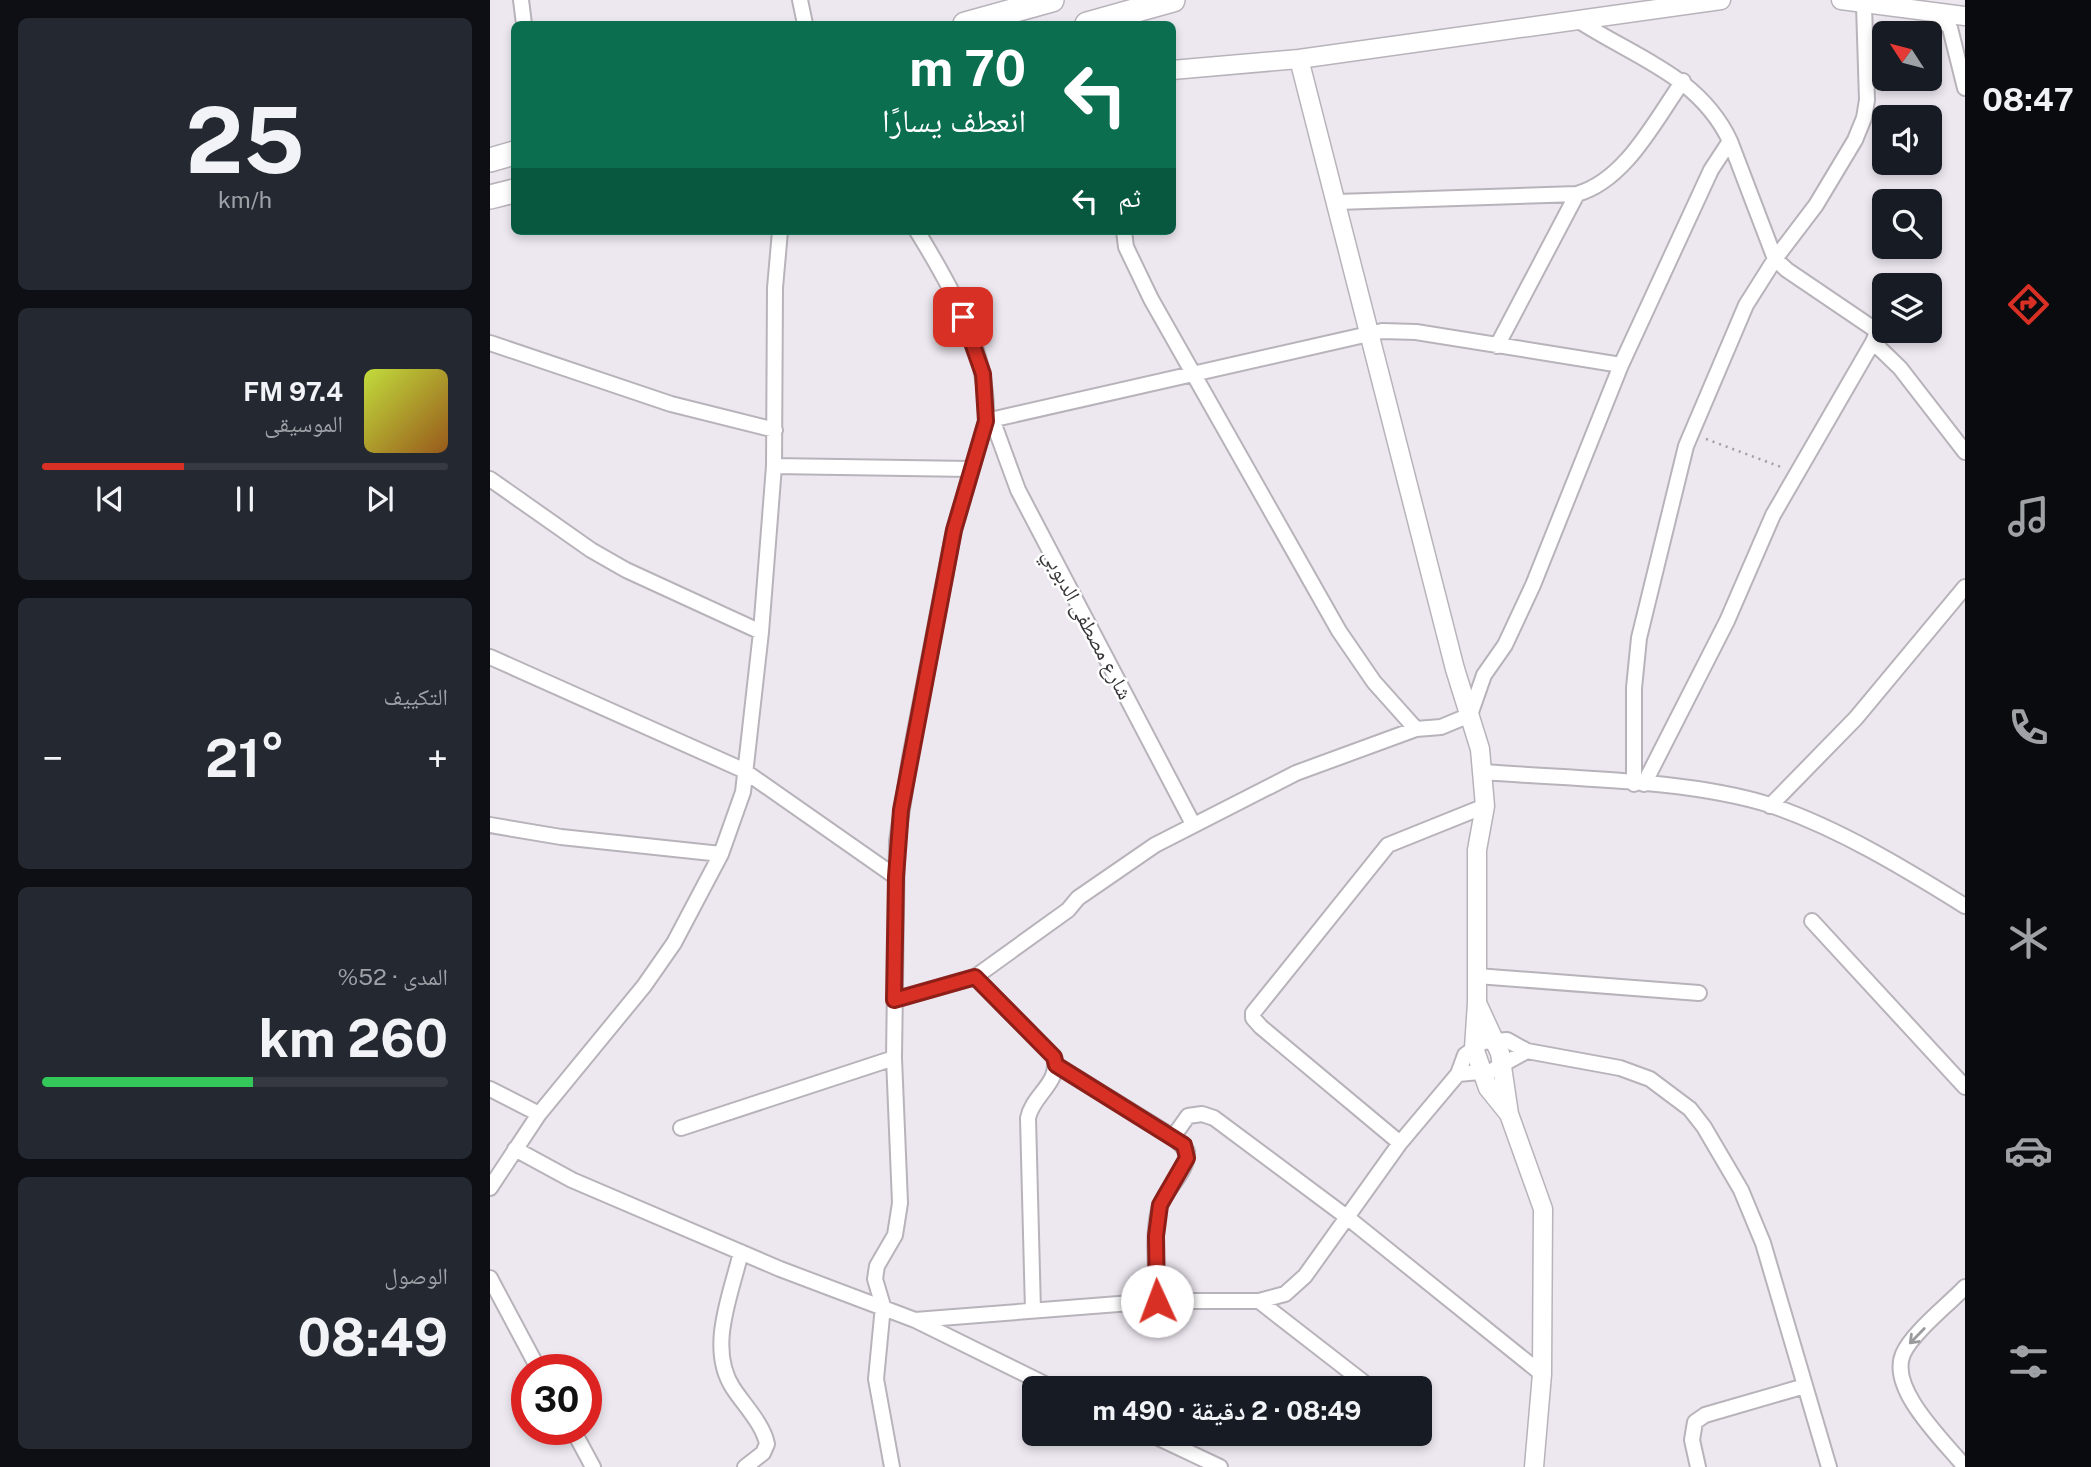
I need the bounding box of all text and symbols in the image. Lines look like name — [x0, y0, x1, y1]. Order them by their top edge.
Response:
north arrow — [1872, 21, 1942, 91]
map controls — [1872, 21, 1942, 343]
text: 70 m — [909, 39, 1026, 97]
icon: left — [1050, 49, 1141, 140]
text: 08:47 — [1982, 81, 2074, 118]
text: 25 — [185, 87, 305, 193]
text: انعطف يسارًا — [882, 102, 1026, 139]
button: sound — [1872, 105, 1942, 175]
icon: left — [1066, 182, 1104, 220]
text: ثم — [1118, 182, 1141, 213]
text: km/h — [218, 186, 272, 213]
button: search — [1872, 189, 1942, 259]
button: layers — [1872, 273, 1942, 343]
icon: directions — [2004, 280, 2053, 329]
pin — [933, 287, 993, 347]
icon: arrive — [944, 298, 982, 336]
text: 97.4 FM — [243, 376, 343, 407]
text: الموسيقى — [264, 410, 343, 437]
icon: previous — [91, 480, 129, 518]
icon: pause — [226, 480, 264, 518]
icon: next — [361, 480, 399, 518]
icon: music — [2004, 492, 2053, 541]
street label: شارع مصطفى الدبوبي — [1034, 544, 1138, 706]
text: التكييف — [383, 683, 448, 710]
icon: phone — [2004, 703, 2053, 752]
text: 21° — [205, 728, 285, 789]
text: − — [42, 736, 63, 781]
text: + — [427, 736, 448, 781]
icon: climate — [2004, 914, 2053, 963]
text: المدى · 52% — [337, 963, 448, 990]
text: 260 km — [259, 1008, 448, 1069]
icon: car — [2004, 1126, 2053, 1175]
text: الوصول — [384, 1262, 448, 1289]
position arrow — [1120, 1264, 1194, 1338]
text: 08:49 — [298, 1307, 448, 1368]
one-way arrow — [1909, 1327, 1926, 1344]
icon: filters — [2004, 1337, 2053, 1386]
speed limit sign: 30 — [511, 1354, 602, 1445]
text: 08:49 · 2 دقيقة · 490 m — [1092, 1395, 1362, 1426]

